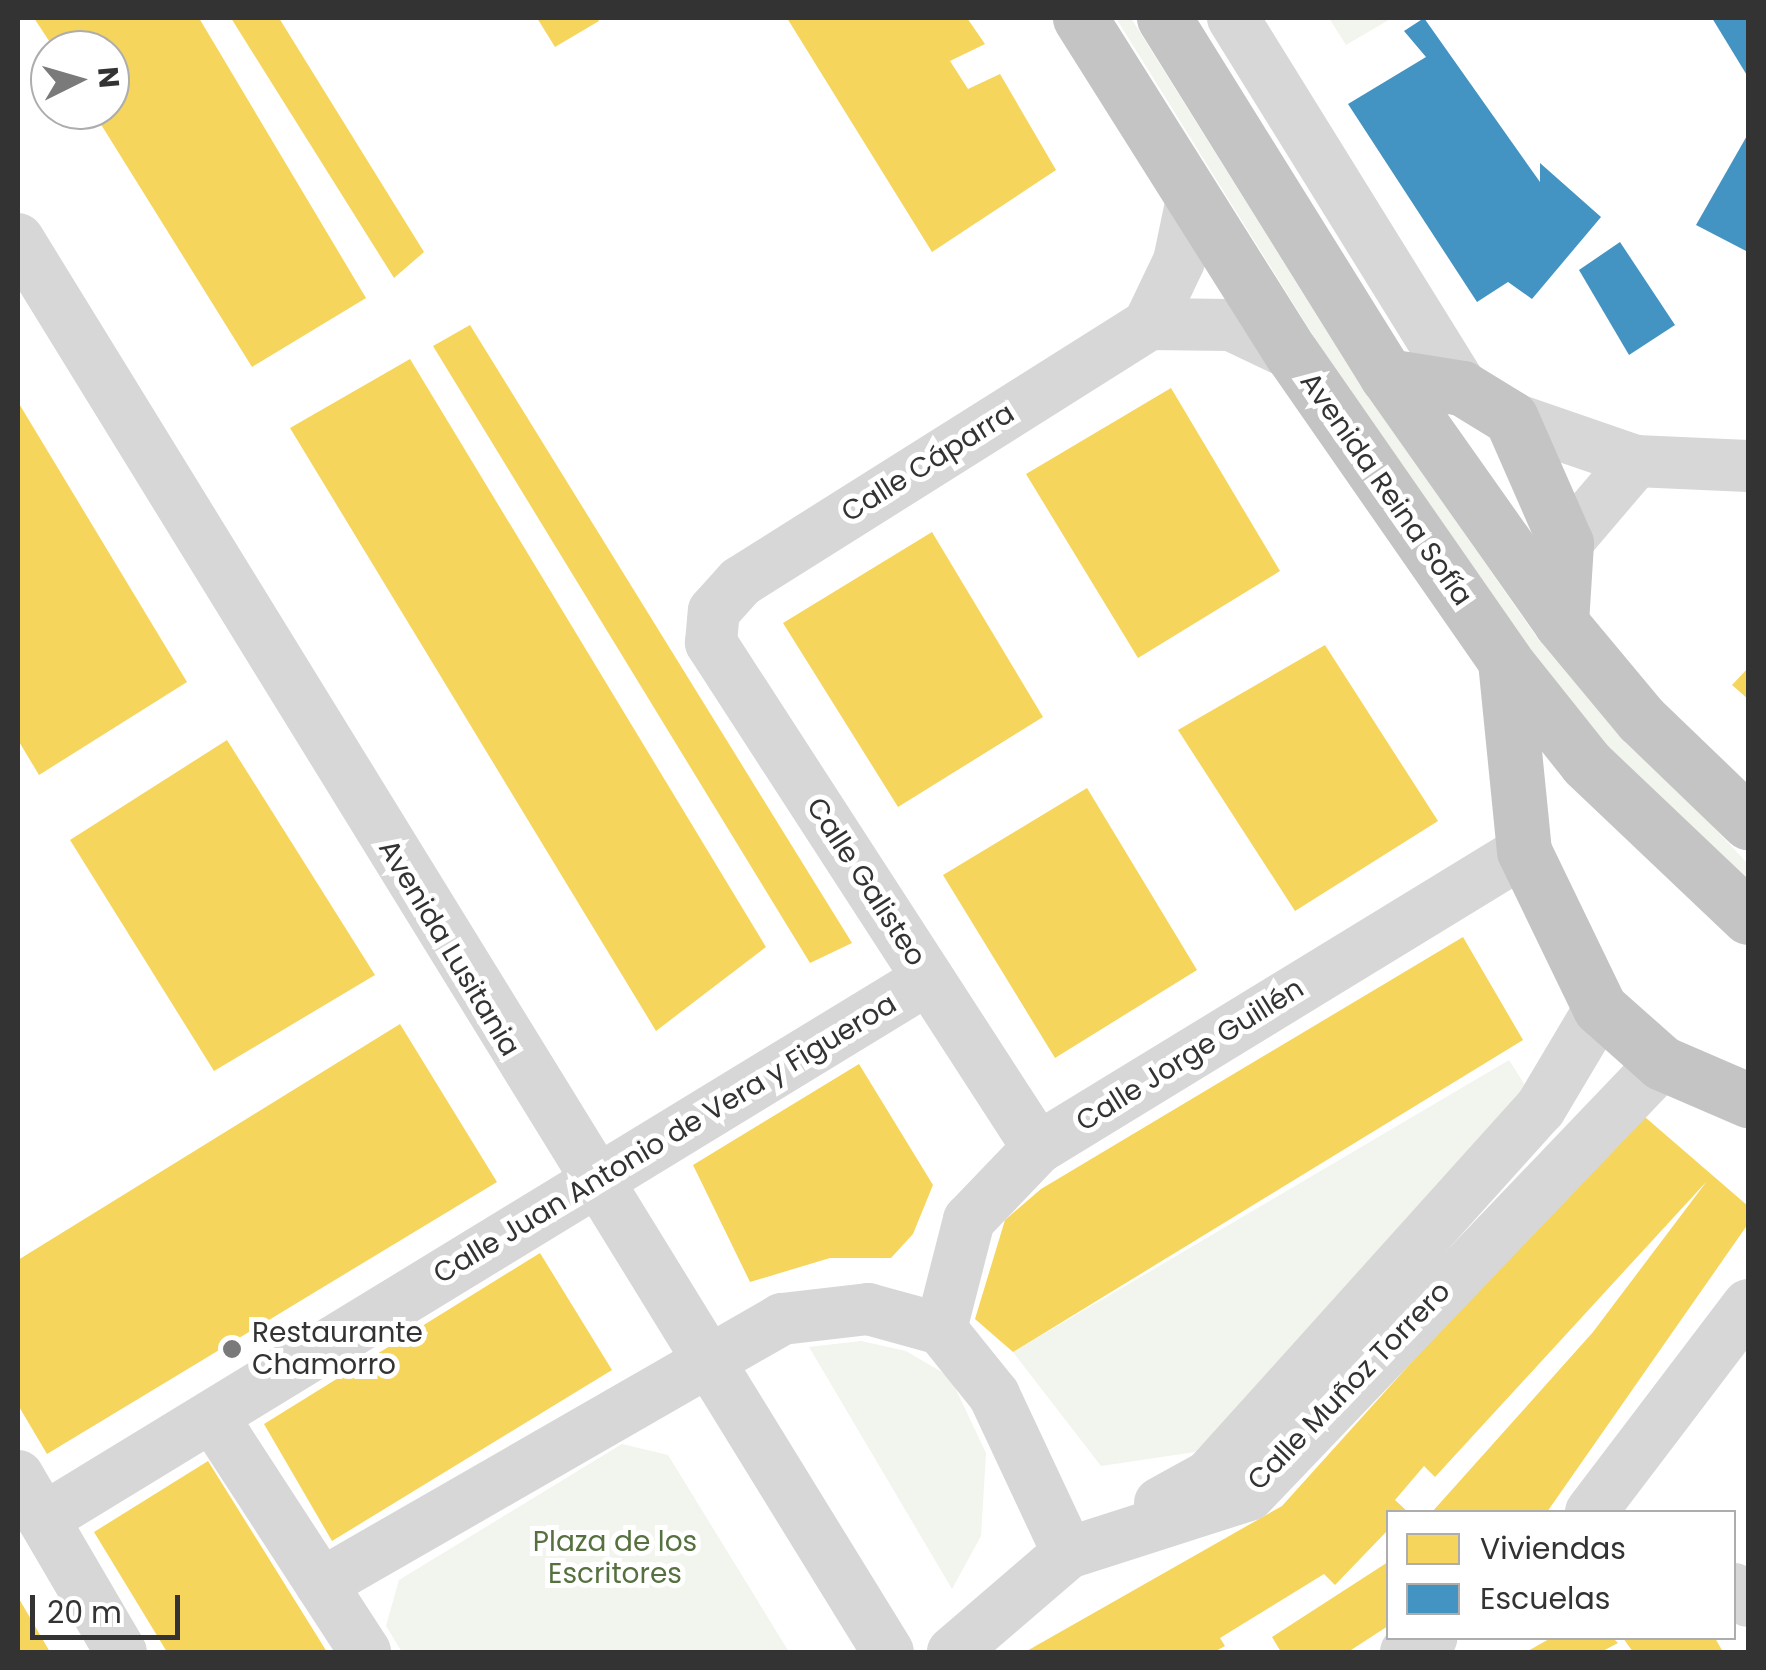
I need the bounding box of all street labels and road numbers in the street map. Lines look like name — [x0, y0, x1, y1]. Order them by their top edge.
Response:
street label: Avenida Reina Sofía — [1293, 366, 1479, 612]
street label: Calle Cáparra — [835, 396, 1021, 530]
street label: Calle Galisteo — [799, 792, 933, 972]
street label: Avenida Lusitania — [371, 834, 527, 1062]
street label: Calle Jorge Guillén — [1070, 971, 1310, 1139]
street label: Calle Juan Antonio de Vera y Figueroa — [427, 987, 903, 1291]
street label: Calle Muñoz Torrero — [1241, 1275, 1457, 1497]

